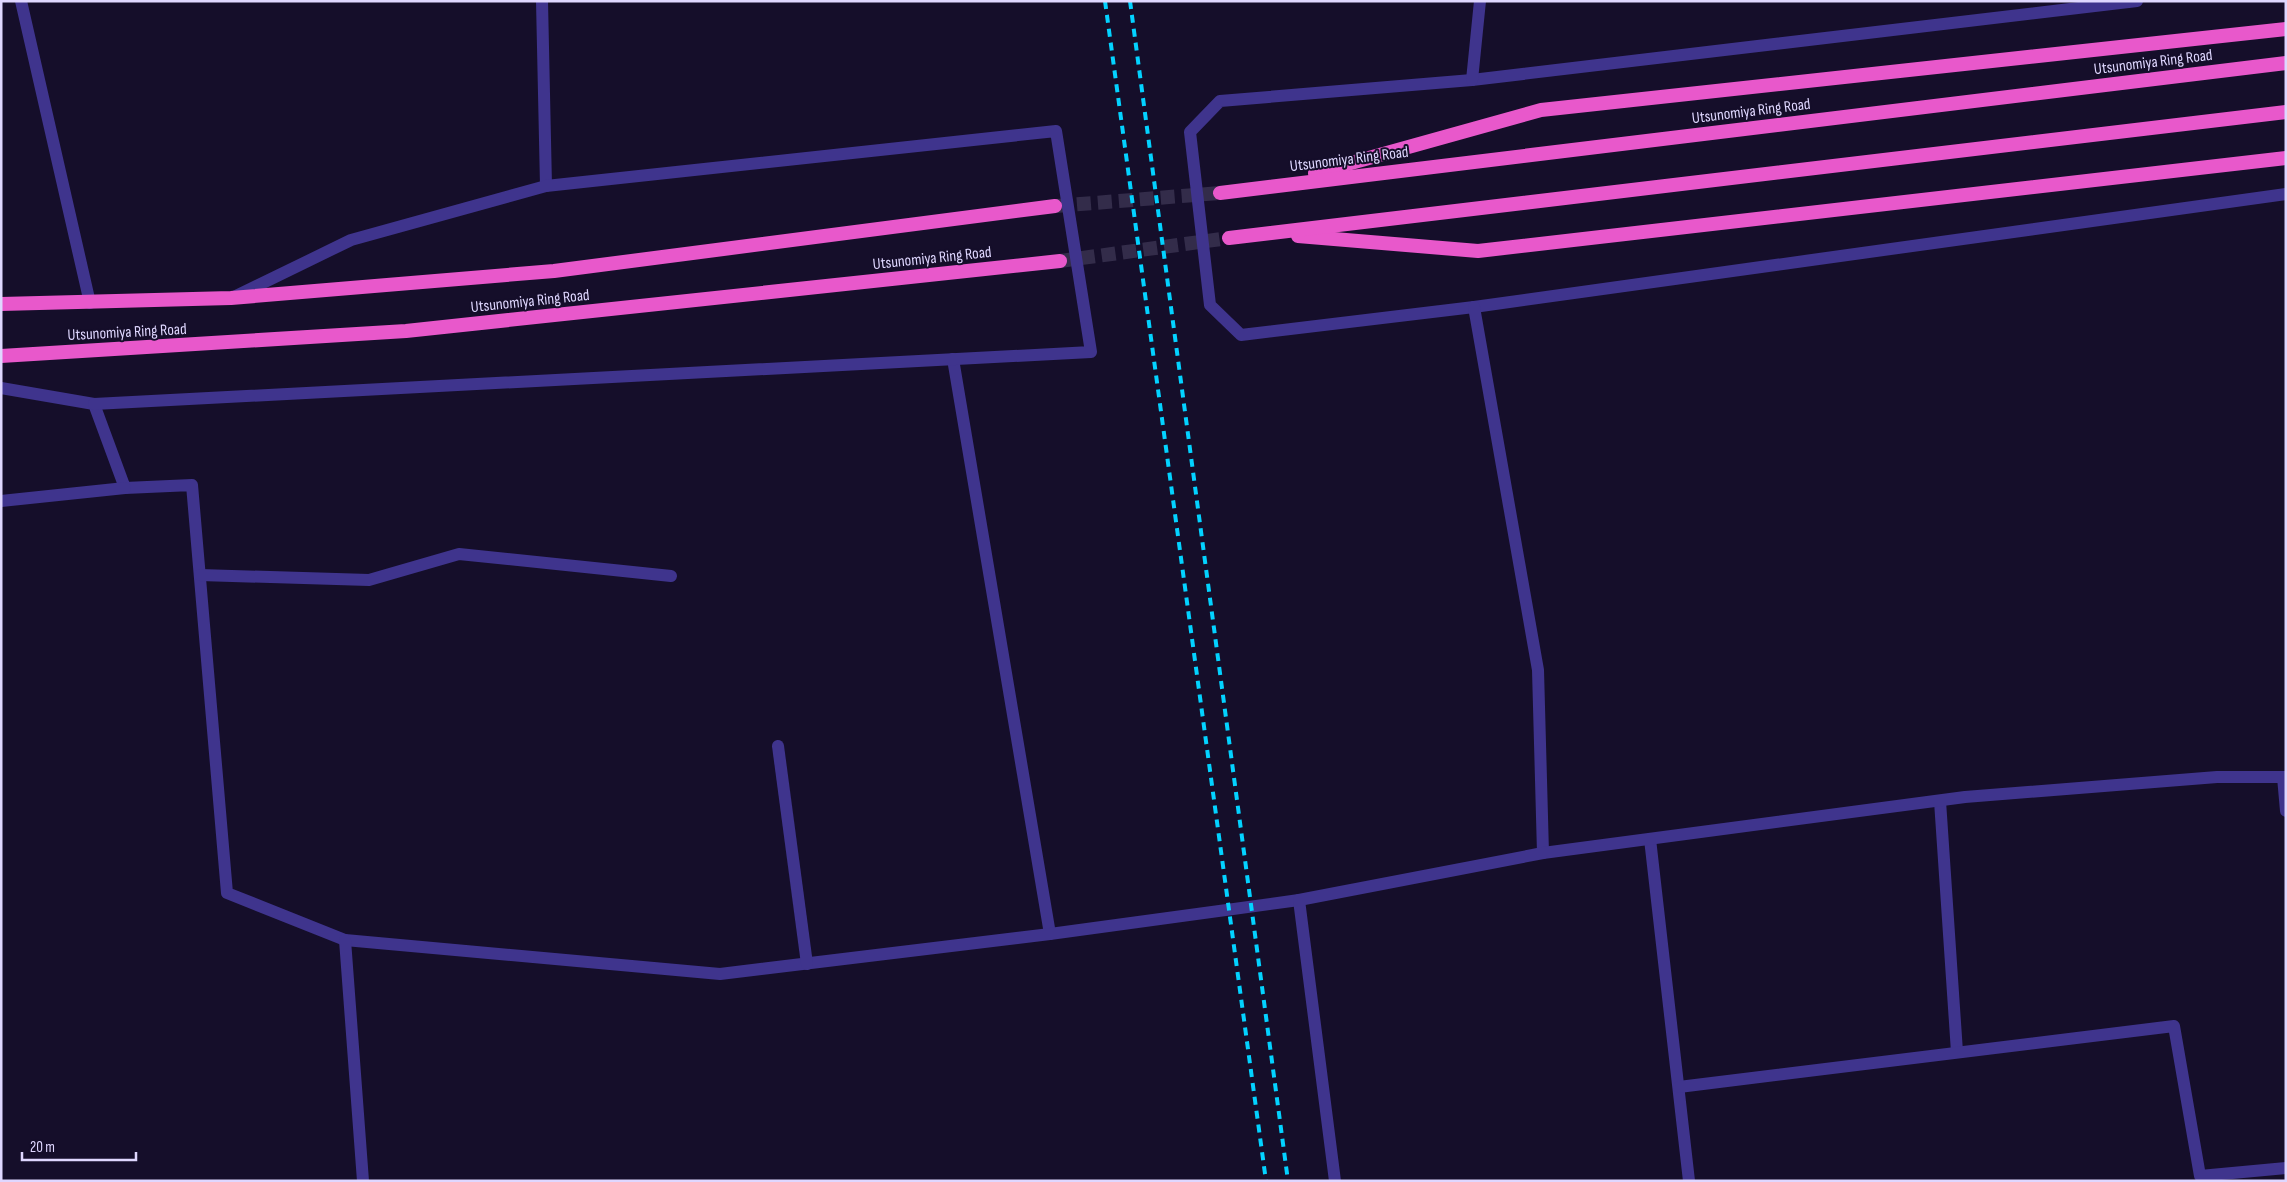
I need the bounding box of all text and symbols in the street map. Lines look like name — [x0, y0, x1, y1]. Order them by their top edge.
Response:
street label: Utsunomiya Ring Road — [2093, 46, 2214, 79]
street label: Utsunomiya Ring Road — [1691, 95, 1812, 128]
street label: Utsunomiya Ring Road — [1289, 143, 1410, 176]
street label: Utsunomiya Ring Road — [872, 243, 992, 274]
street label: Utsunomiya Ring Road — [470, 286, 590, 317]
street label: Utsunomiya Ring Road — [67, 320, 187, 345]
scale bar — [22, 1130, 136, 1162]
text: 20 m — [30, 1138, 55, 1157]

